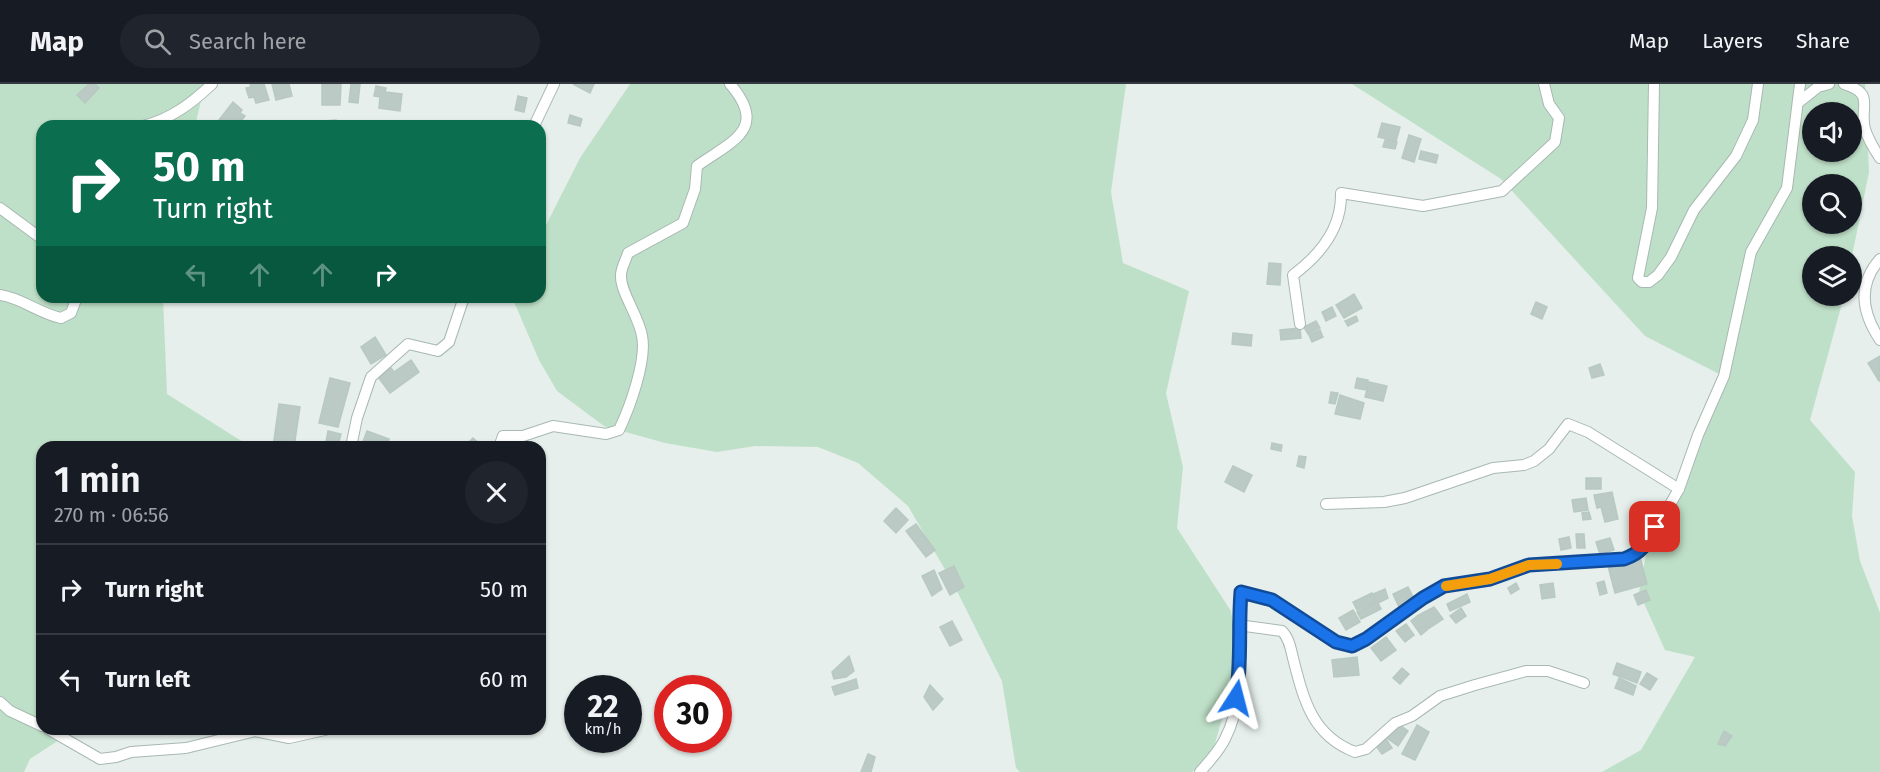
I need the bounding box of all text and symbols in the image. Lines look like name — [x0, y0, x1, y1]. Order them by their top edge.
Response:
search box — [120, 14, 540, 68]
text: Map — [30, 25, 84, 58]
icon: search — [141, 25, 174, 58]
text: Search here — [189, 28, 307, 55]
text: Map — [1629, 28, 1669, 54]
text: Layers — [1702, 28, 1763, 54]
text: Share — [1796, 28, 1850, 54]
map controls — [1802, 102, 1862, 306]
button: sound — [1802, 102, 1862, 162]
text: 50 m — [153, 142, 246, 192]
icon: right — [54, 144, 132, 222]
button: search — [1802, 174, 1862, 234]
text: Turn right — [153, 193, 273, 225]
button: layers — [1802, 246, 1862, 306]
icon: left — [180, 258, 213, 291]
icon: ahead — [243, 258, 276, 291]
icon: ahead — [306, 258, 339, 291]
icon: right — [369, 258, 402, 291]
text: 1 min — [54, 458, 141, 502]
button: close — [465, 461, 528, 524]
pin — [1629, 501, 1680, 552]
text: 270 m · 06:56 — [54, 503, 169, 527]
icon: arrive — [1638, 510, 1671, 543]
icon: right — [54, 573, 87, 606]
text: Turn right — [105, 576, 204, 603]
text: 50 m — [480, 576, 528, 603]
icon: left — [54, 663, 87, 696]
text: Turn left — [105, 666, 190, 693]
text: 60 m — [479, 666, 528, 693]
position arrow — [1204, 666, 1268, 730]
speed limit sign: 30 — [654, 675, 732, 753]
text: 22 — [587, 689, 619, 725]
text: km/h — [584, 720, 622, 738]

